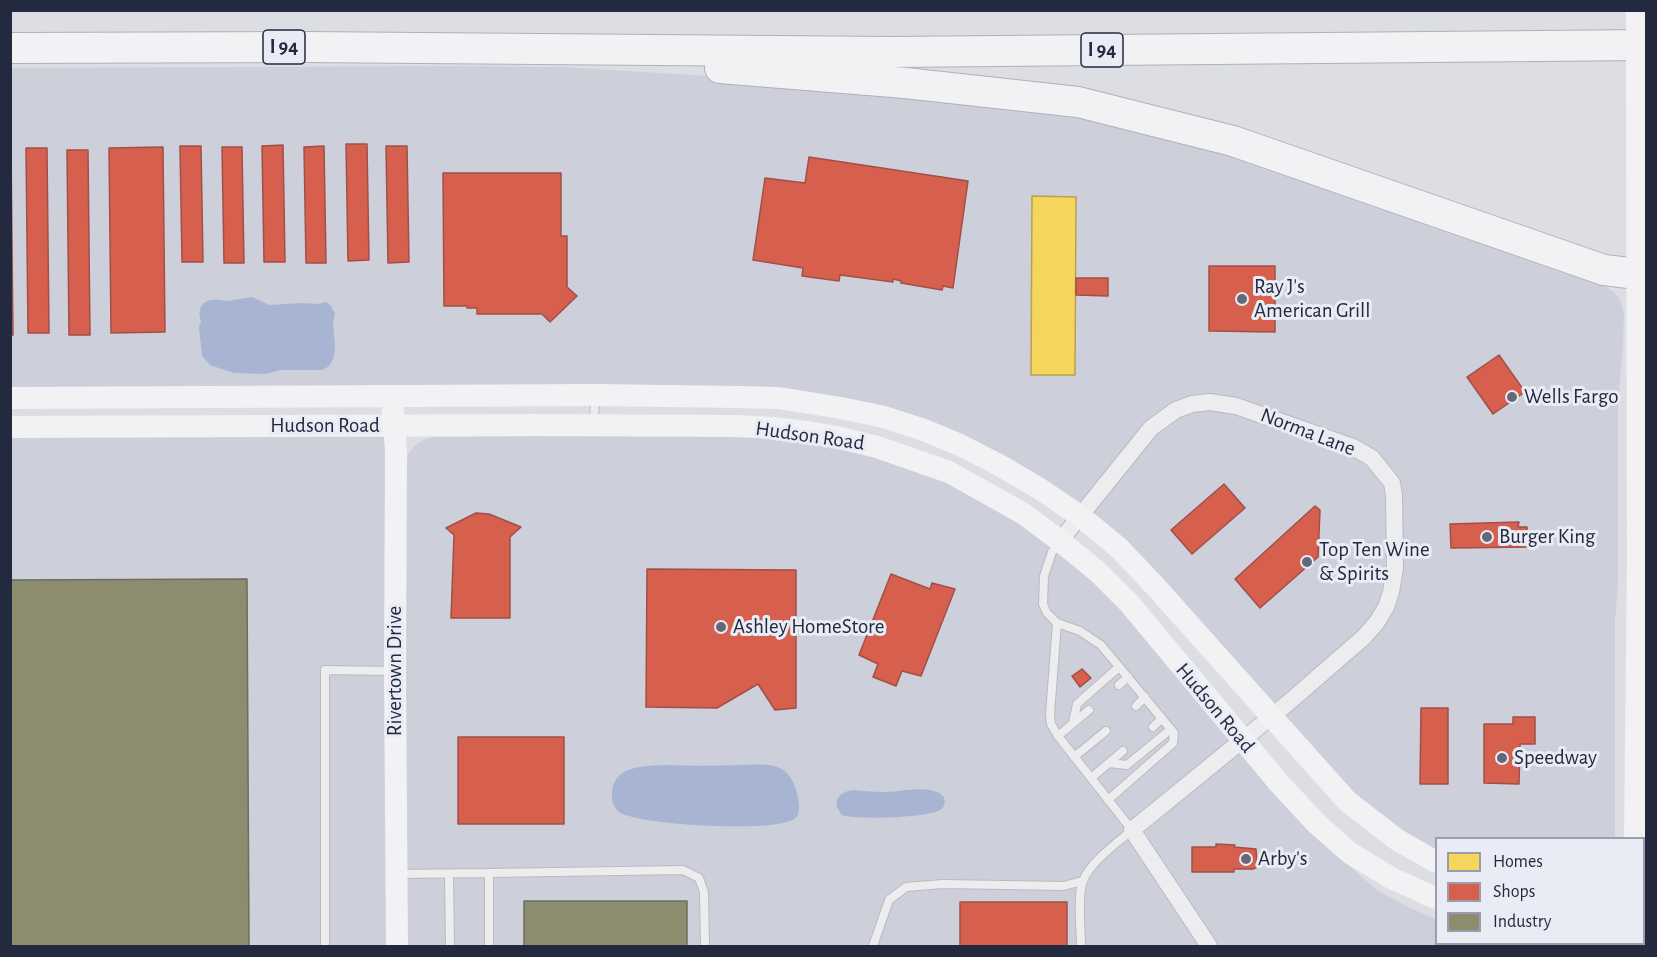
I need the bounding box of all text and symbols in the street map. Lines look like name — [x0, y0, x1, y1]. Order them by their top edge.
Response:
road number: I 94 — [263, 30, 305, 64]
road number: I 94 — [1081, 33, 1123, 67]
place label: Ray J's American Grill — [1254, 274, 1370, 324]
marker: Ray J's American Grill — [1235, 292, 1249, 306]
place label: Wells Fargo — [1524, 384, 1618, 410]
marker: Wells Fargo — [1505, 390, 1519, 404]
street label: Norma Lane — [1257, 402, 1359, 462]
street label: Hudson Road — [270, 413, 380, 439]
street label: Hudson Road — [754, 416, 866, 456]
place label: Burger King — [1499, 524, 1595, 550]
marker: Burger King — [1480, 530, 1494, 544]
place label: Top Ten Wine & Spirits — [1319, 537, 1430, 587]
marker: Top Ten Wine & Spirits — [1300, 555, 1314, 569]
street label: Rivertown Drive — [382, 606, 408, 736]
place label: Ashley HomeStore — [733, 614, 885, 640]
marker: Ashley HomeStore — [714, 620, 728, 634]
street label: Hudson Road — [1170, 658, 1260, 758]
place label: Speedway — [1514, 745, 1597, 771]
marker: Speedway — [1495, 751, 1509, 765]
legend — [1435, 837, 1645, 945]
place label: Arby's — [1258, 846, 1307, 872]
marker: Arby's — [1239, 852, 1253, 866]
text: Homes — [1493, 853, 1543, 871]
text: Shops — [1493, 883, 1535, 901]
text: Industry — [1493, 913, 1552, 931]

